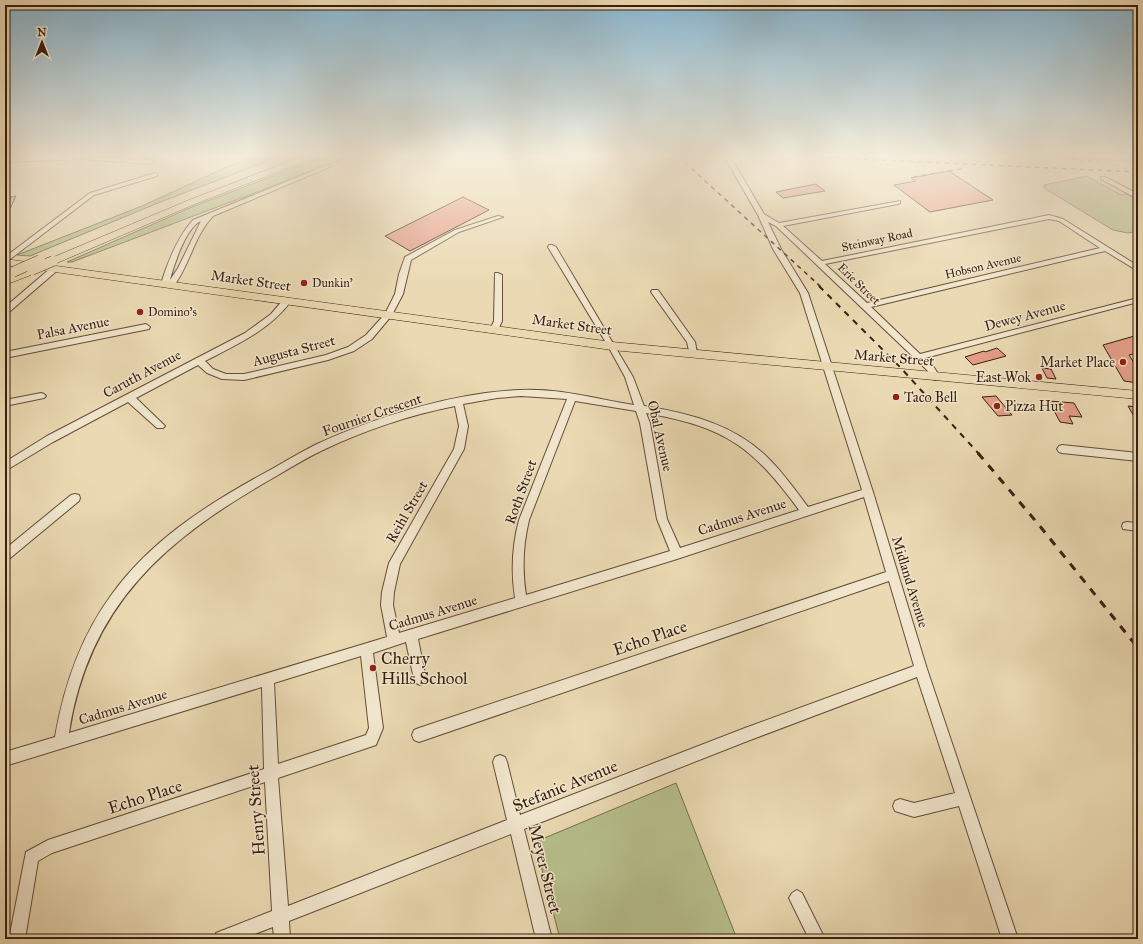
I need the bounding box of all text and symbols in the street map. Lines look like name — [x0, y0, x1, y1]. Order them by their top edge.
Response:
north arrow — [22, 22, 62, 62]
text: N — [37, 26, 47, 39]
street label: Steinway Road — [840, 226, 914, 254]
street label: Hobson Avenue — [944, 250, 1022, 282]
street label: Erie Street — [835, 260, 884, 308]
street label: Market Street — [210, 267, 292, 295]
place label: Dunkin' — [312, 276, 353, 290]
marker: Dunkin' — [299, 278, 309, 288]
street label: Dewey Avenue — [983, 297, 1068, 335]
place label: Domino's — [148, 305, 197, 319]
marker: Domino's — [135, 307, 145, 317]
street label: Market Street — [531, 311, 613, 339]
street label: Palsa Avenue — [35, 313, 111, 343]
street label: Augusta Street — [250, 332, 337, 370]
street label: Caruth Avenue — [100, 346, 184, 402]
street label: Market Street — [853, 346, 935, 370]
place label: Market Place — [1040, 354, 1115, 371]
marker: Market Place — [1118, 357, 1128, 367]
place label: East Wok — [976, 369, 1031, 386]
marker: East Wok — [1034, 372, 1044, 382]
place label: Taco Bell — [904, 389, 958, 406]
street label: Fournier Crescent — [320, 390, 424, 440]
marker: Taco Bell — [891, 392, 901, 402]
place label: Pizza Hut — [1005, 398, 1063, 415]
street label: Obal Avenue — [644, 399, 676, 473]
marker: Pizza Hut — [992, 401, 1002, 411]
street label: Roth Street — [501, 457, 541, 527]
street label: Reihl Street — [382, 478, 432, 546]
street label: Cadmus Avenue — [696, 495, 788, 539]
street label: Midland Avenue — [888, 534, 932, 630]
street label: Cadmus Avenue — [387, 591, 480, 635]
street label: Echo Place — [610, 616, 690, 660]
place label: Cherry Hills School — [381, 648, 468, 689]
marker: Cherry Hills School — [368, 663, 378, 673]
street label: Cadmus Avenue — [77, 685, 170, 729]
street label: Stefanic Avenue — [509, 755, 621, 817]
street label: Henry Street — [242, 764, 270, 856]
street label: Echo Place — [105, 775, 185, 819]
street label: Meyer Street — [524, 822, 566, 916]

